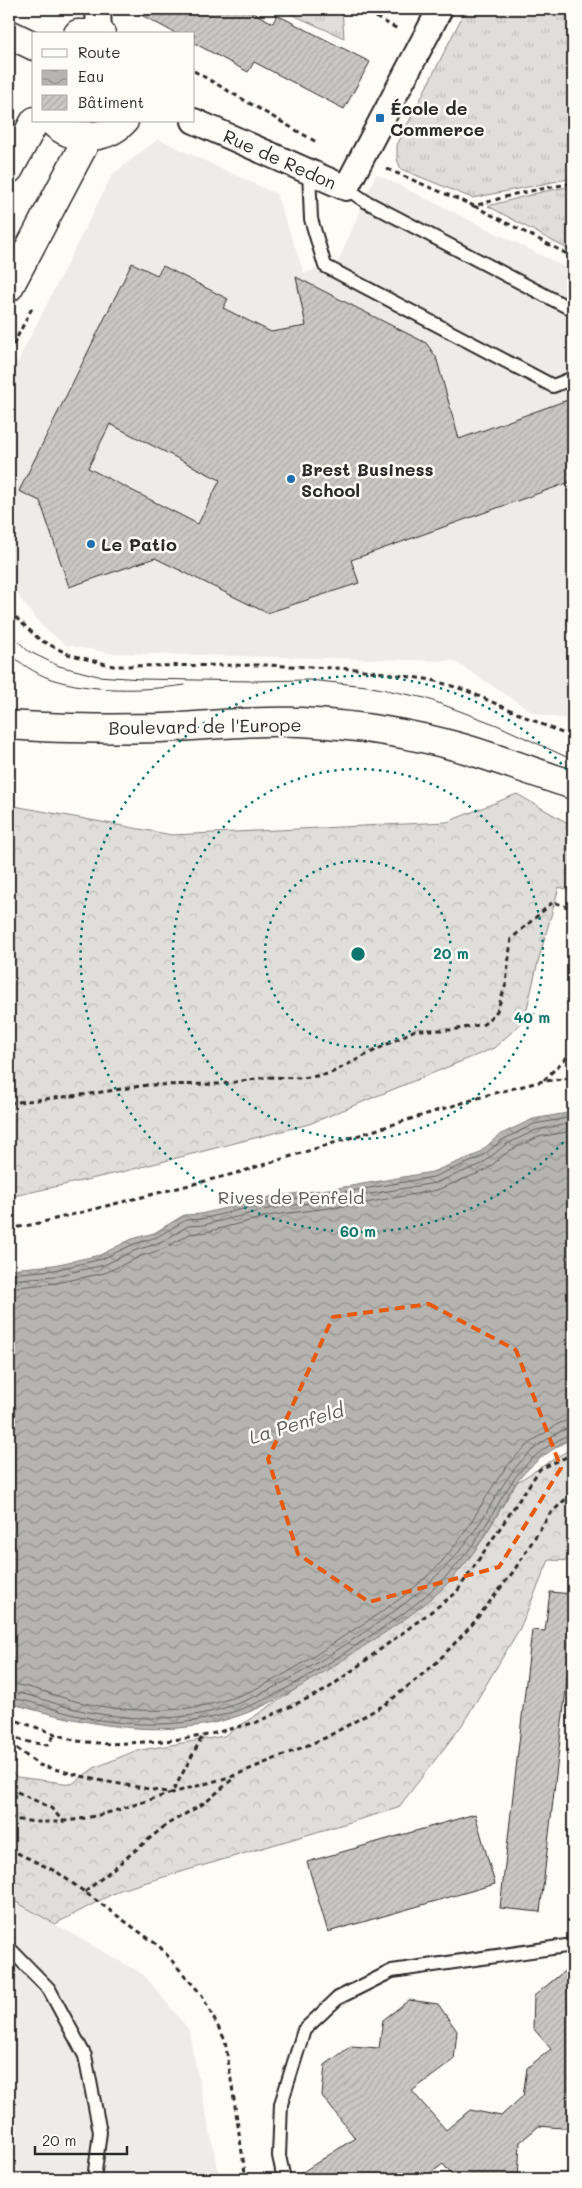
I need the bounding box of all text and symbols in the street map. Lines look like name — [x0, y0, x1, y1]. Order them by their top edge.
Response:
legend — [32, 32, 195, 122]
text: Route — [78, 42, 121, 62]
text: Eau — [78, 66, 104, 86]
text: Bâtiment — [78, 92, 144, 112]
place label: École de Commerce — [390, 96, 485, 141]
marker: École de Commerce — [374, 112, 386, 124]
street label: Rue de Redon — [220, 123, 340, 195]
place label: Brest Business School — [301, 457, 434, 502]
marker: Brest Business School — [285, 473, 297, 485]
place label: Le Patio — [101, 532, 177, 556]
marker: Le Patio — [85, 538, 97, 550]
street label: Boulevard de l'Europe — [108, 712, 302, 740]
text: 20 m — [433, 943, 469, 963]
centre of rings — [349, 945, 367, 963]
text: 40 m — [514, 1007, 550, 1027]
park label: Rives de Penfeld — [218, 1185, 364, 1209]
text: 60 m — [340, 1221, 376, 1241]
water label: La Penfeld — [246, 1396, 347, 1449]
scale bar — [35, 2123, 128, 2155]
text: 20 m — [42, 2130, 76, 2150]

